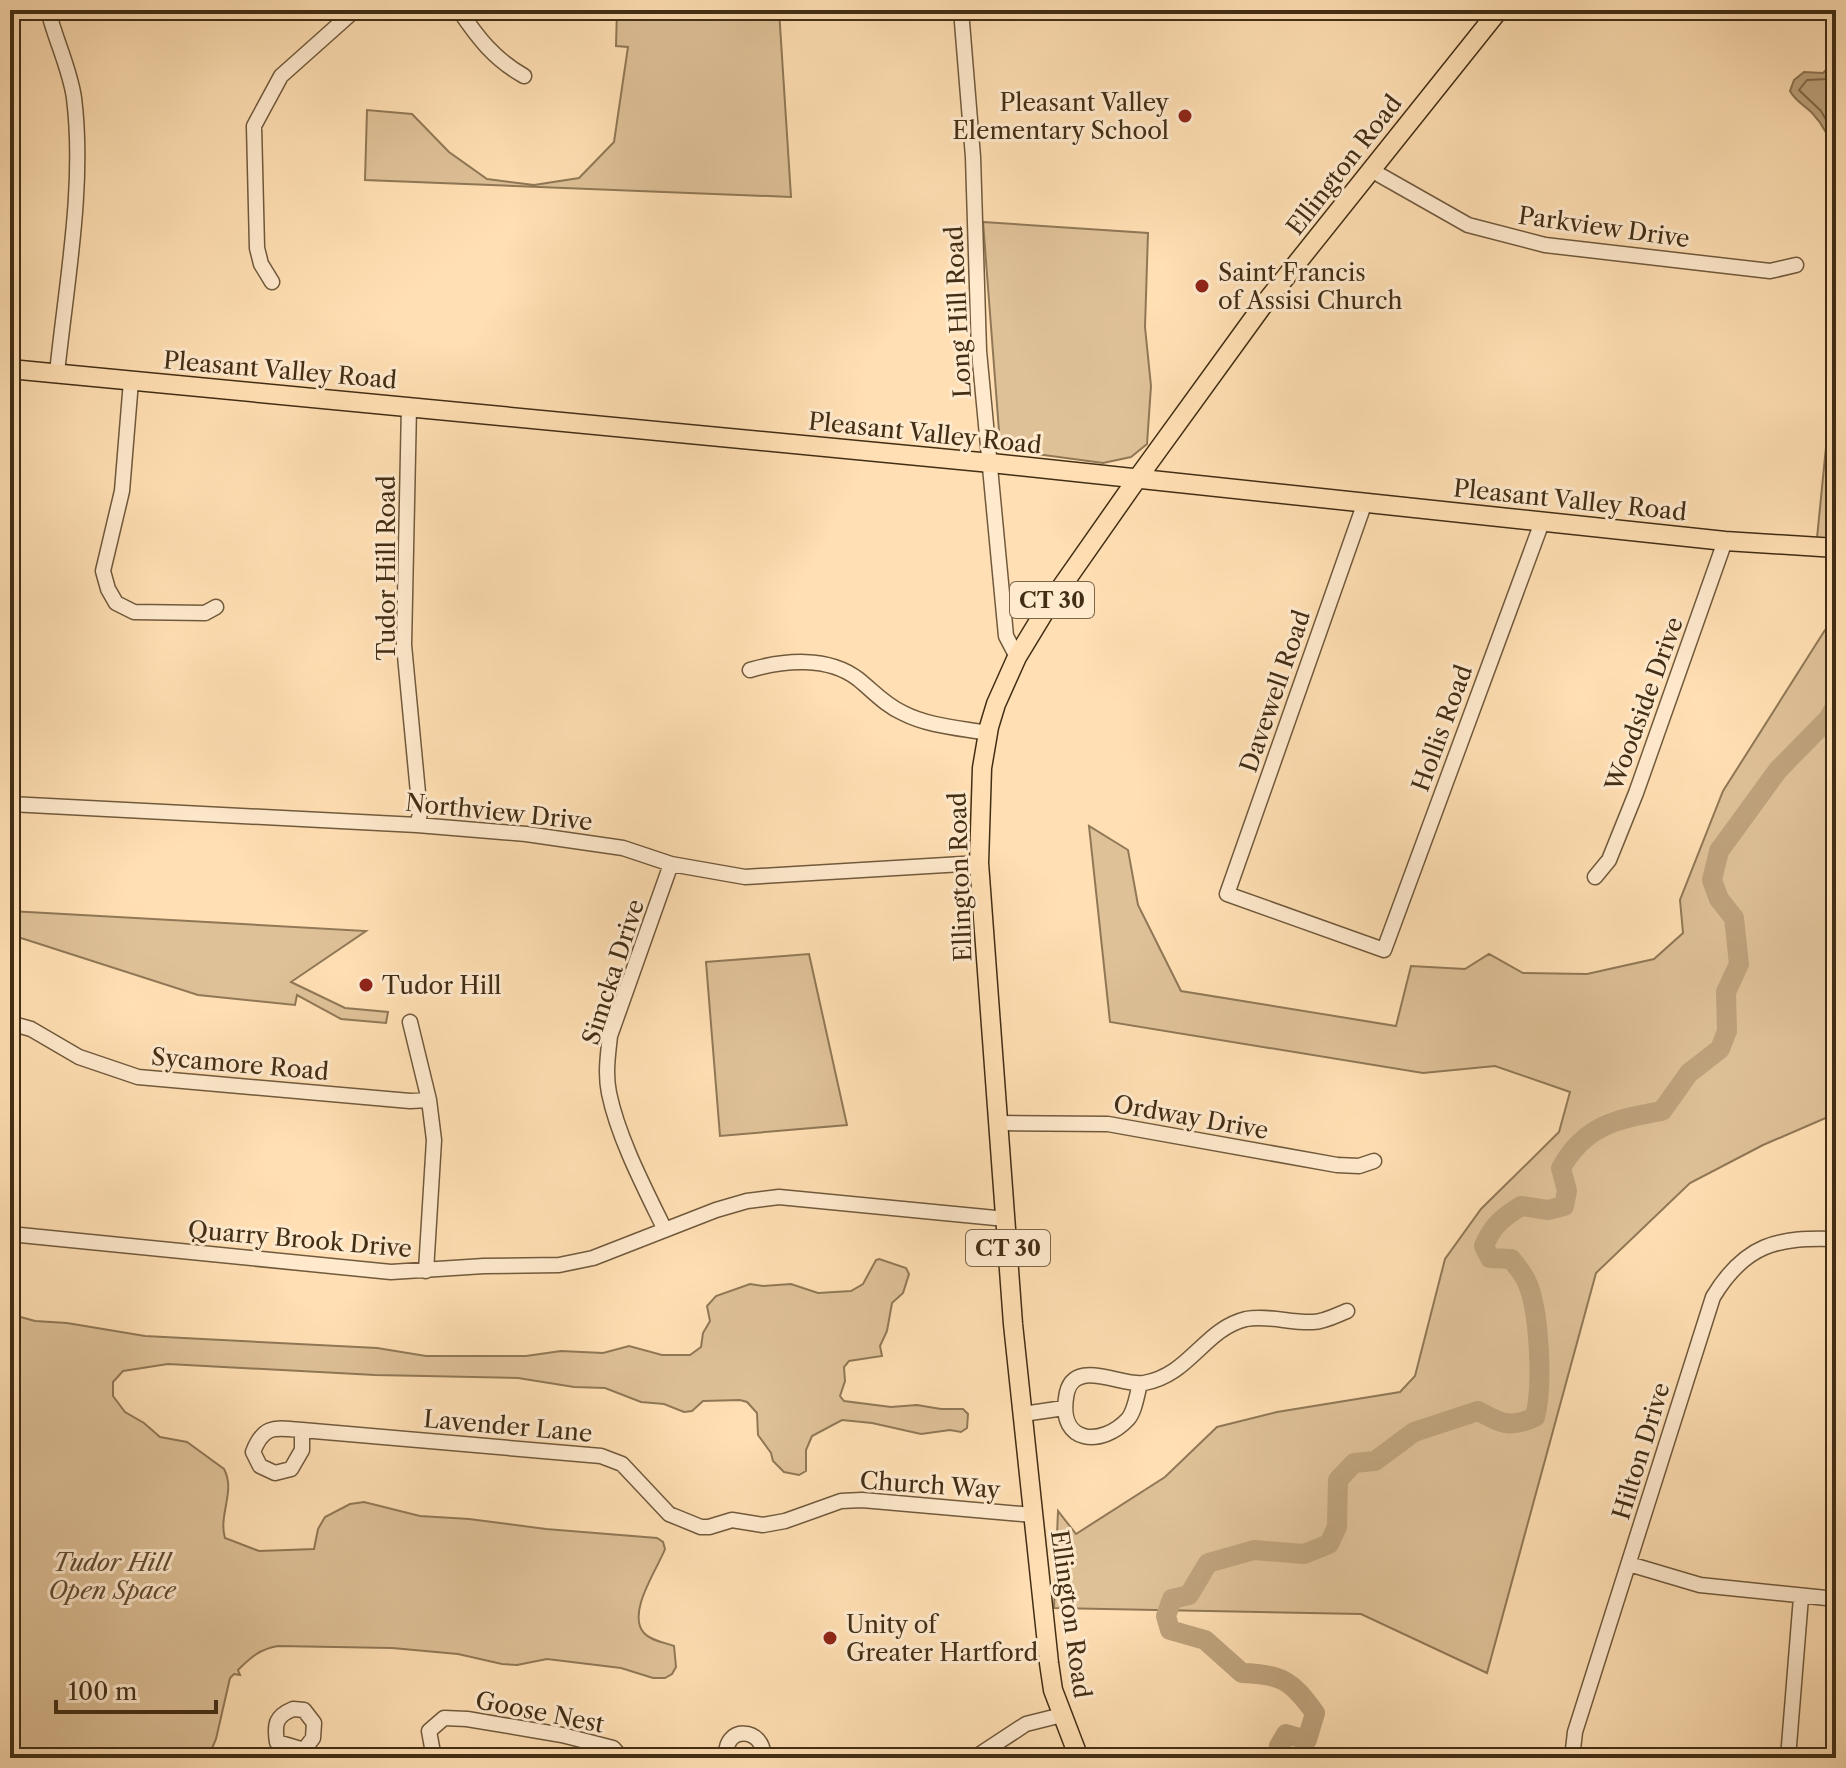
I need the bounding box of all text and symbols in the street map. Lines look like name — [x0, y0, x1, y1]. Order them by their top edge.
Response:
place label: Pleasant Valley Elementary School — [952, 88, 1170, 145]
street label: Ellington Road — [1280, 89, 1408, 241]
marker: Pleasant Valley Elementary School — [1176, 107, 1194, 125]
street label: Parkview Drive — [1516, 201, 1692, 253]
street label: Long Hill Road — [939, 225, 977, 399]
place label: Saint Francis of Assisi Church — [1218, 258, 1403, 315]
marker: Saint Francis of Assisi Church — [1193, 277, 1211, 295]
street label: Pleasant Valley Road — [162, 345, 398, 395]
street label: Pleasant Valley Road — [807, 406, 1044, 460]
street label: Pleasant Valley Road — [1452, 473, 1689, 527]
street label: Tudor Hill Road — [372, 475, 401, 661]
road number: CT 30 — [1010, 582, 1094, 618]
street label: Davewell Road — [1234, 606, 1316, 776]
street label: Woodside Drive — [1599, 613, 1689, 796]
street label: Hollis Road — [1406, 660, 1478, 795]
street label: Northview Drive — [404, 788, 594, 836]
street label: Ellington Road — [943, 791, 977, 962]
street label: Simcka Drive — [576, 896, 650, 1048]
place label: Tudor Hill — [382, 971, 501, 1000]
marker: Tudor Hill — [357, 976, 375, 994]
street label: Sycamore Road — [150, 1042, 330, 1086]
street label: Ordway Drive — [1111, 1089, 1271, 1145]
street label: Quarry Brook Drive — [187, 1215, 413, 1263]
road number: CT 30 — [966, 1230, 1050, 1266]
street label: Hilton Drive — [1606, 1379, 1676, 1523]
street label: Lavender Lane — [422, 1404, 594, 1448]
street label: Church Way — [859, 1466, 1002, 1504]
street label: Ellington Road — [1045, 1528, 1097, 1700]
park label: Tudor Hill Open Space — [48, 1548, 177, 1605]
place label: Unity of Greater Hartford — [846, 1610, 1039, 1667]
marker: Unity of Greater Hartford — [821, 1629, 839, 1647]
scale bar — [56, 1664, 216, 1714]
text: 100 m — [68, 1677, 137, 1706]
street label: Goose Nest — [473, 1685, 607, 1739]

